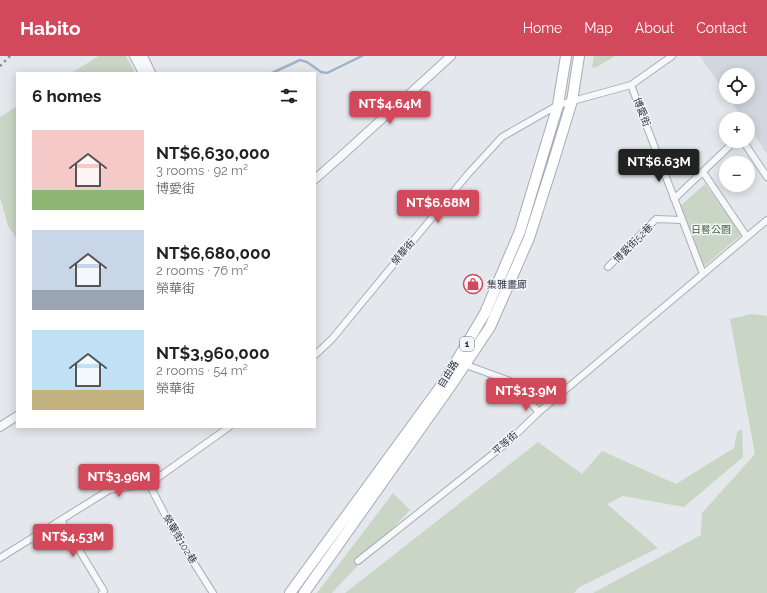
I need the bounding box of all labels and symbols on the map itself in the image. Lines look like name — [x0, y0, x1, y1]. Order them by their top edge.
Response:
pin: NT$4.64M — [349, 91, 431, 125]
street label: 博愛街 — [631, 96, 653, 128]
pin: NT$6.63M — [618, 149, 700, 183]
pin: NT$6.68M — [397, 190, 479, 224]
street label: 博愛街52巷 — [611, 221, 655, 265]
park label: 日晷公園 — [691, 224, 731, 235]
street label: 榮華街 — [389, 237, 417, 267]
shop icon: 集雅畫廊 — [462, 273, 484, 295]
place label: 集雅畫廊 — [487, 279, 527, 290]
road number: 1 — [460, 337, 474, 351]
street label: 自由路 — [435, 358, 461, 390]
pin: NT$13.9M — [485, 378, 567, 412]
street label: 平等街 — [490, 429, 520, 457]
pin: NT$3.96M — [78, 464, 160, 498]
street label: 榮華街102巷 — [161, 512, 199, 566]
pin: NT$4.53M — [32, 524, 114, 558]

